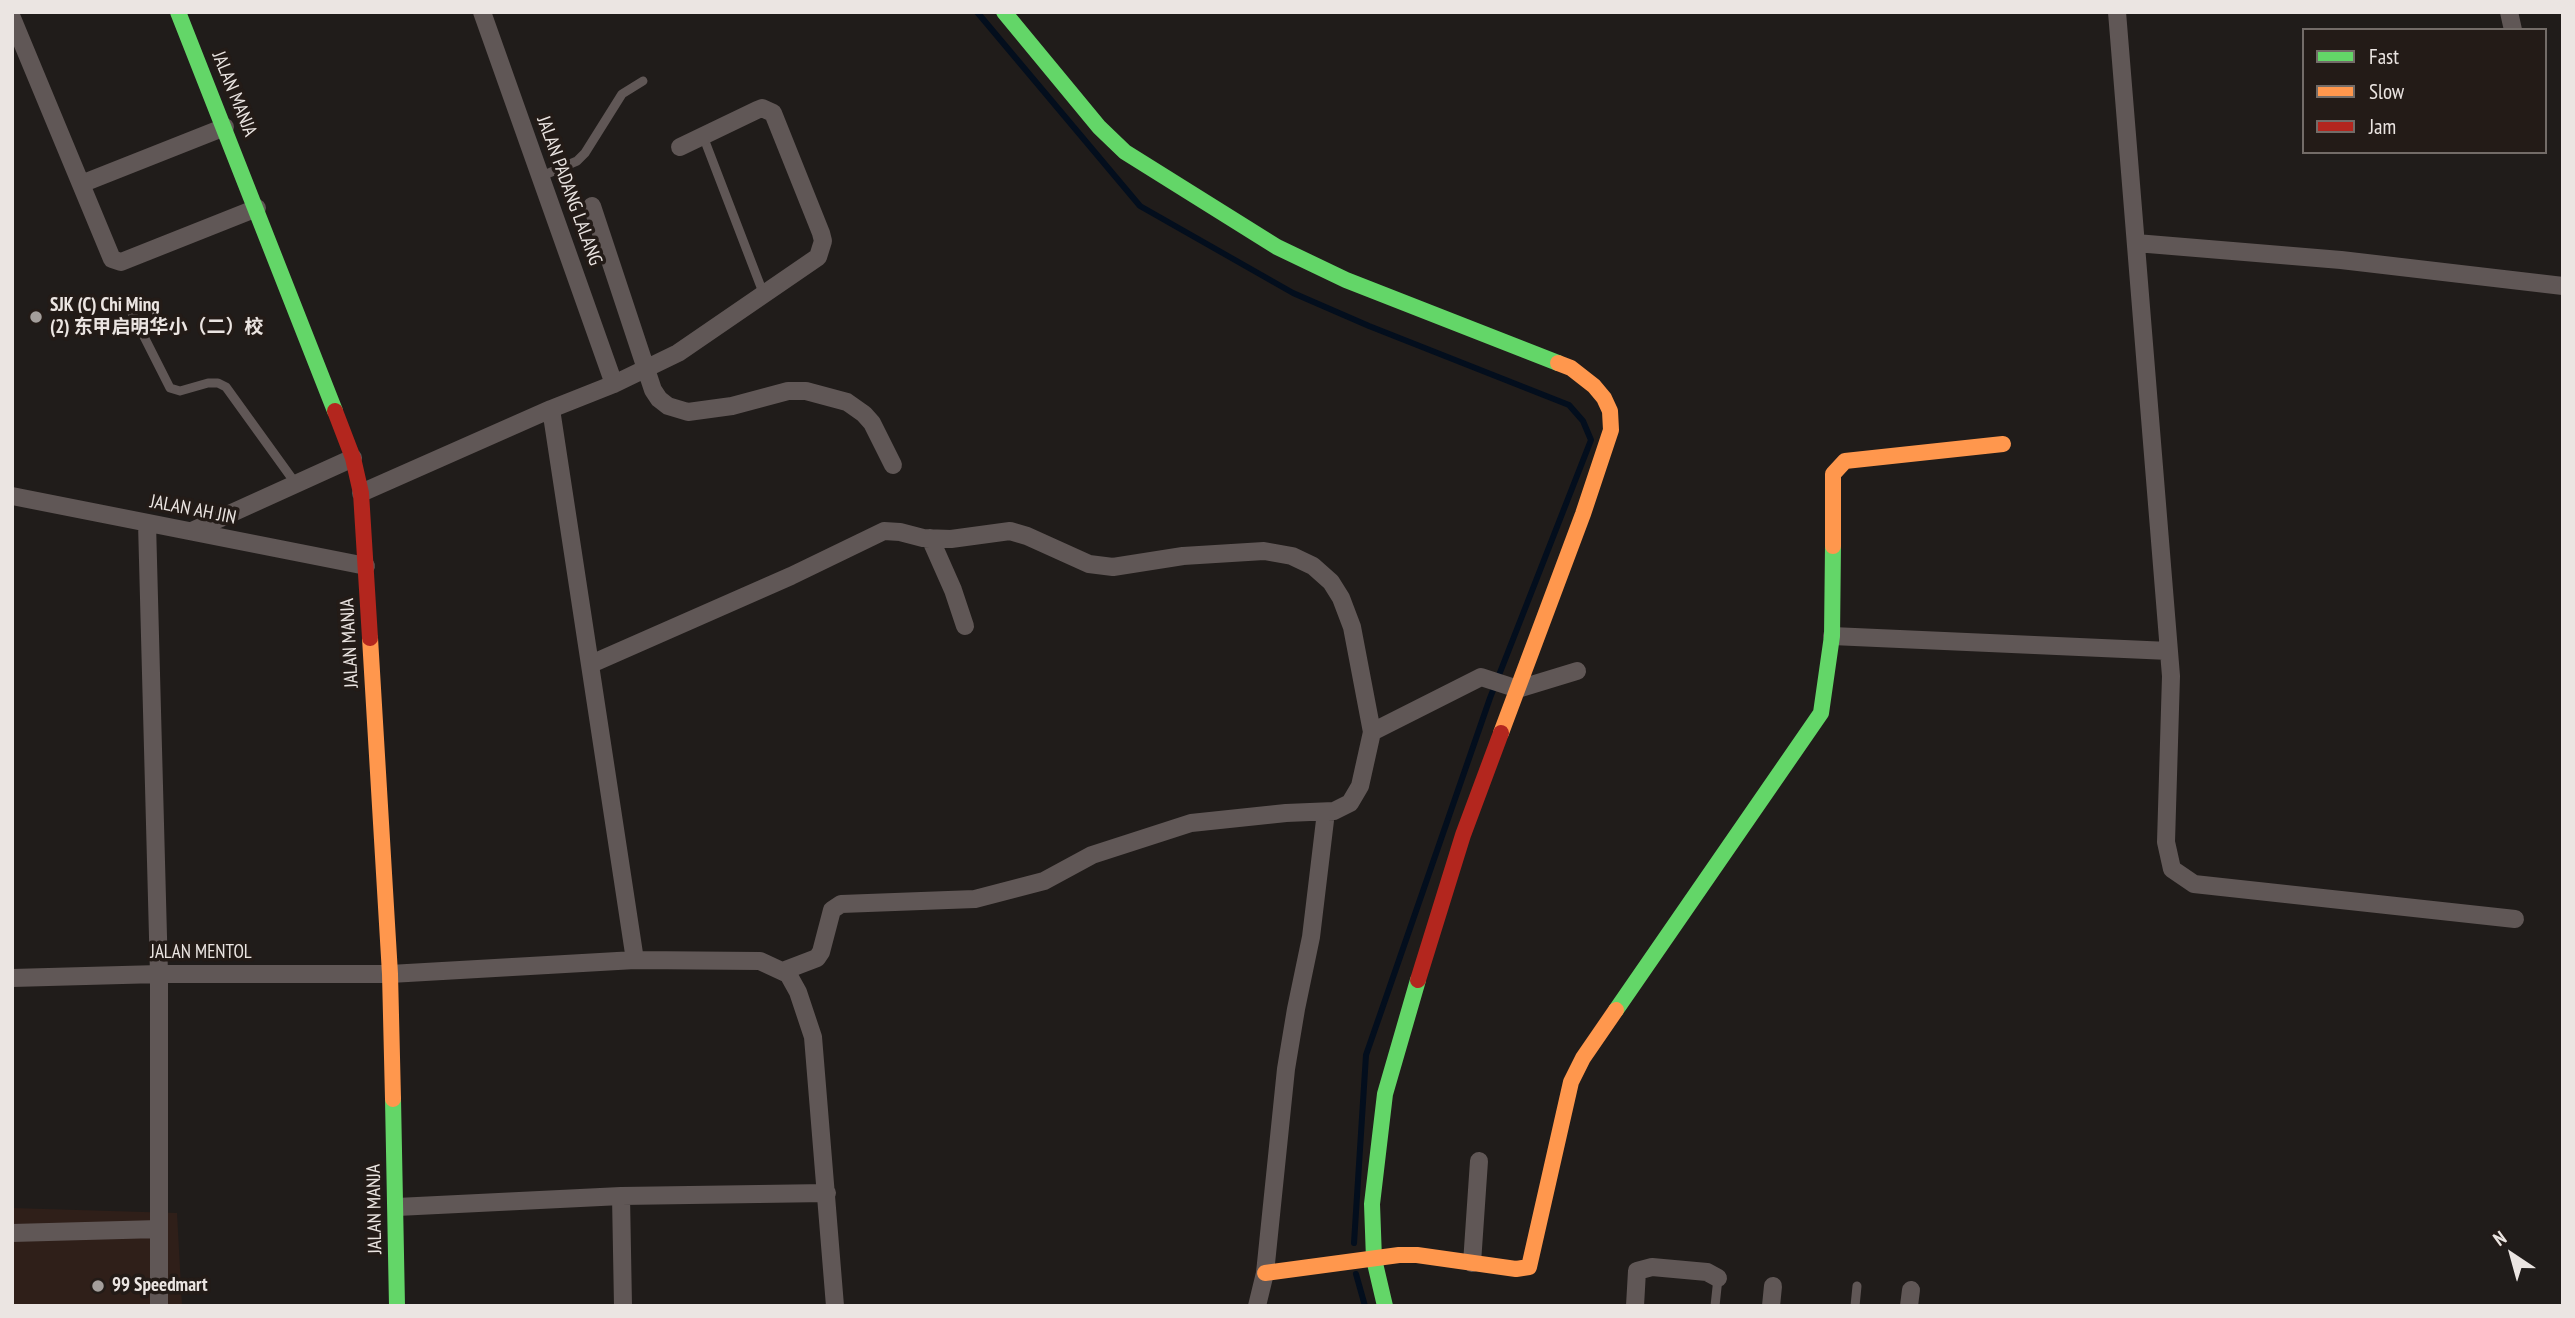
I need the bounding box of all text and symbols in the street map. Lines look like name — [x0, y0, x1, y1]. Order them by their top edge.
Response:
legend — [2302, 28, 2547, 154]
text: Fast — [2369, 43, 2399, 70]
street label: JALAN MANJA — [207, 48, 261, 140]
text: Slow — [2369, 78, 2404, 105]
street label: JALAN PADANG LALANG — [531, 113, 607, 269]
text: Jam — [2369, 113, 2396, 140]
place label: SJK (C) Chi Ming (2) 东甲启明华小（二）校 — [50, 295, 264, 339]
marker: SJK (C) Chi Ming (2) 东甲启明华小（二）校 — [28, 309, 44, 325]
street label: JALAN AH JIN — [148, 490, 238, 530]
street label: JALAN MANJA — [336, 598, 364, 688]
street label: JALAN MENTOL — [150, 942, 252, 964]
street label: JALAN MANJA — [363, 1164, 387, 1254]
north arrow — [2477, 1220, 2547, 1290]
text: N — [2488, 1225, 2511, 1251]
place label: 99 Speedmart — [112, 1275, 208, 1297]
marker: 99 Speedmart — [90, 1278, 106, 1294]

